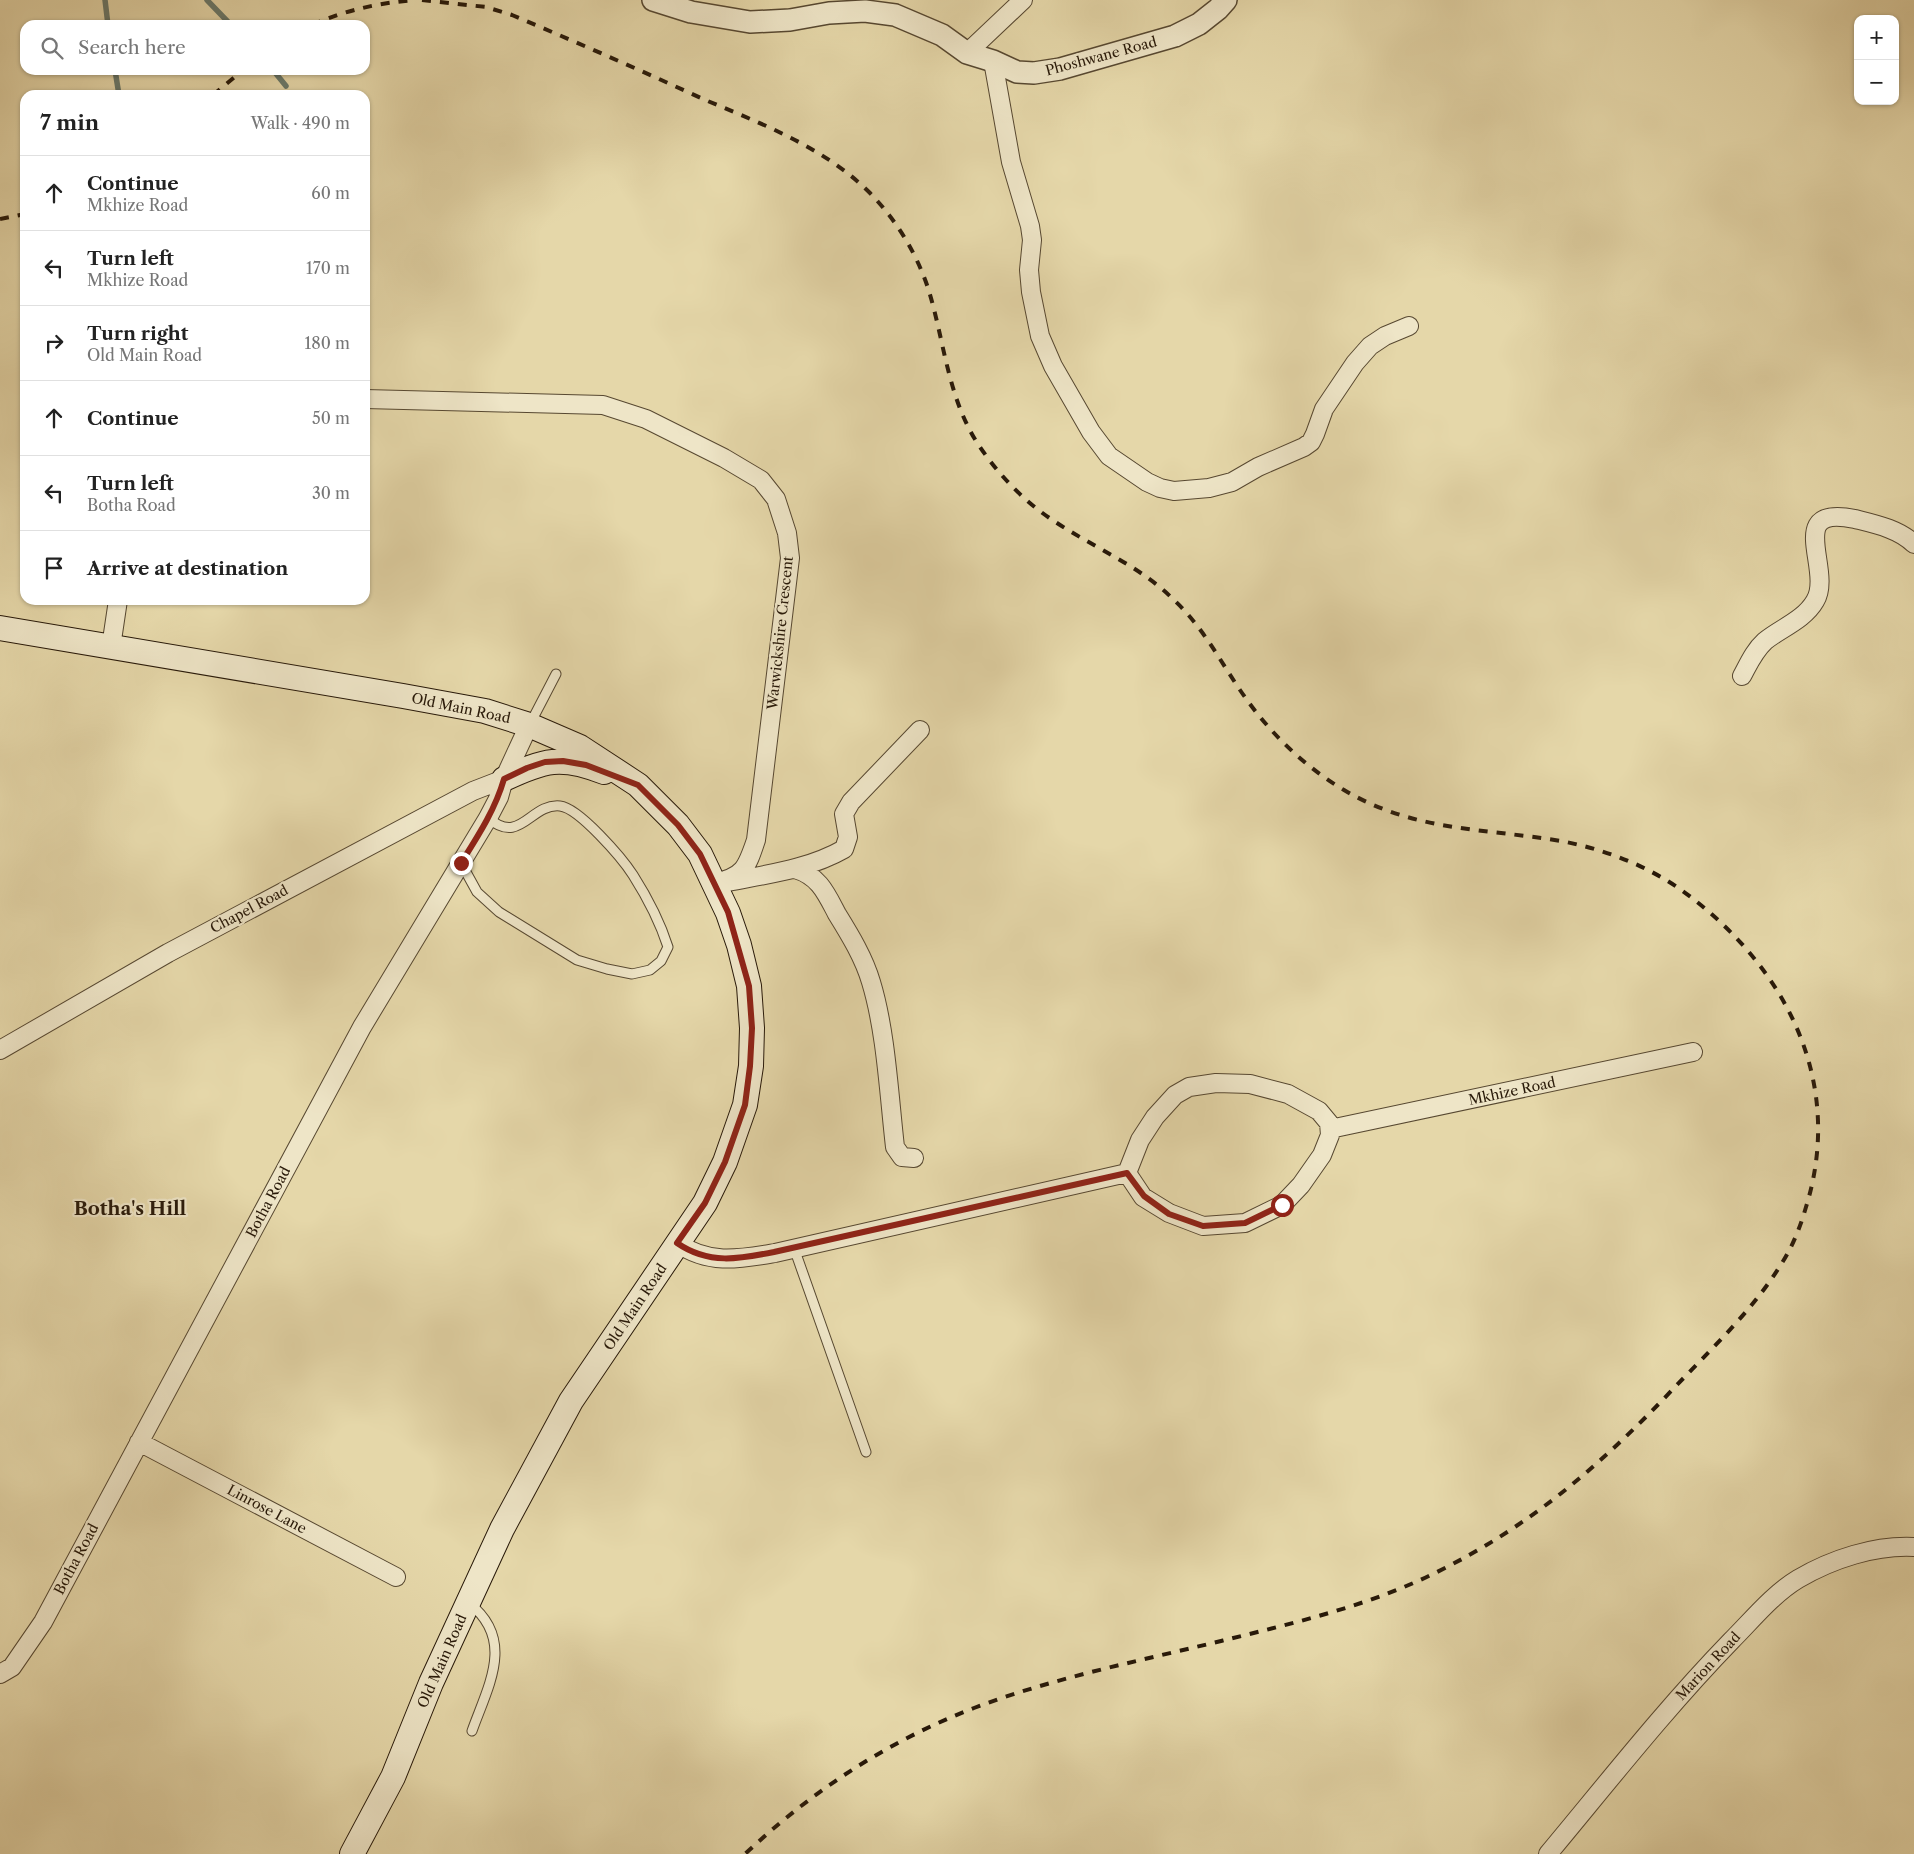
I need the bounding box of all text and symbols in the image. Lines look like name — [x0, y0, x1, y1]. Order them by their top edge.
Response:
map controls — [1854, 15, 1899, 105]
button: + — [1854, 15, 1899, 60]
search box — [20, 20, 370, 75]
street label: Phoshwane Road — [1043, 32, 1159, 80]
icon: search — [38, 34, 66, 62]
text: Search here — [78, 36, 186, 59]
button: − — [1854, 60, 1899, 105]
text: 7 min — [40, 110, 99, 135]
text: Walk · 490 m — [251, 113, 350, 133]
text: Continue — [87, 172, 179, 195]
icon: ahead — [40, 179, 68, 207]
text: 60 m — [311, 183, 350, 203]
text: Mkhize Road — [87, 195, 188, 215]
text: Turn left — [87, 247, 174, 270]
icon: left — [40, 254, 68, 282]
text: 170 m — [306, 258, 350, 278]
text: Mkhize Road — [87, 270, 188, 290]
text: Turn right — [87, 322, 188, 345]
icon: right — [40, 329, 68, 357]
text: 180 m — [304, 333, 350, 353]
text: Old Main Road — [87, 345, 202, 365]
icon: ahead — [40, 404, 68, 432]
text: Continue — [87, 407, 179, 430]
text: 50 m — [312, 408, 350, 428]
text: Turn left — [87, 472, 174, 495]
icon: left — [40, 479, 68, 507]
text: 30 m — [312, 483, 350, 503]
text: Botha Road — [87, 495, 176, 515]
icon: arrive — [40, 554, 68, 582]
street label: Warwickshire Crescent — [763, 555, 797, 712]
text: Arrive at destination — [87, 557, 288, 580]
street label: Old Main Road — [410, 689, 513, 727]
route end — [450, 852, 473, 875]
street label: Chapel Road — [207, 881, 292, 937]
street label: Mkhize Road — [1467, 1073, 1558, 1109]
street label: Botha Road — [242, 1163, 294, 1241]
route start — [1271, 1194, 1294, 1217]
district label: Botha's Hill — [74, 1197, 187, 1220]
street label: Old Main Road — [599, 1260, 671, 1354]
street label: Linrose Lane — [224, 1481, 310, 1538]
street label: Botha Road — [50, 1520, 102, 1598]
street label: Old Main Road — [413, 1611, 471, 1711]
street label: Marion Road — [1672, 1628, 1745, 1704]

